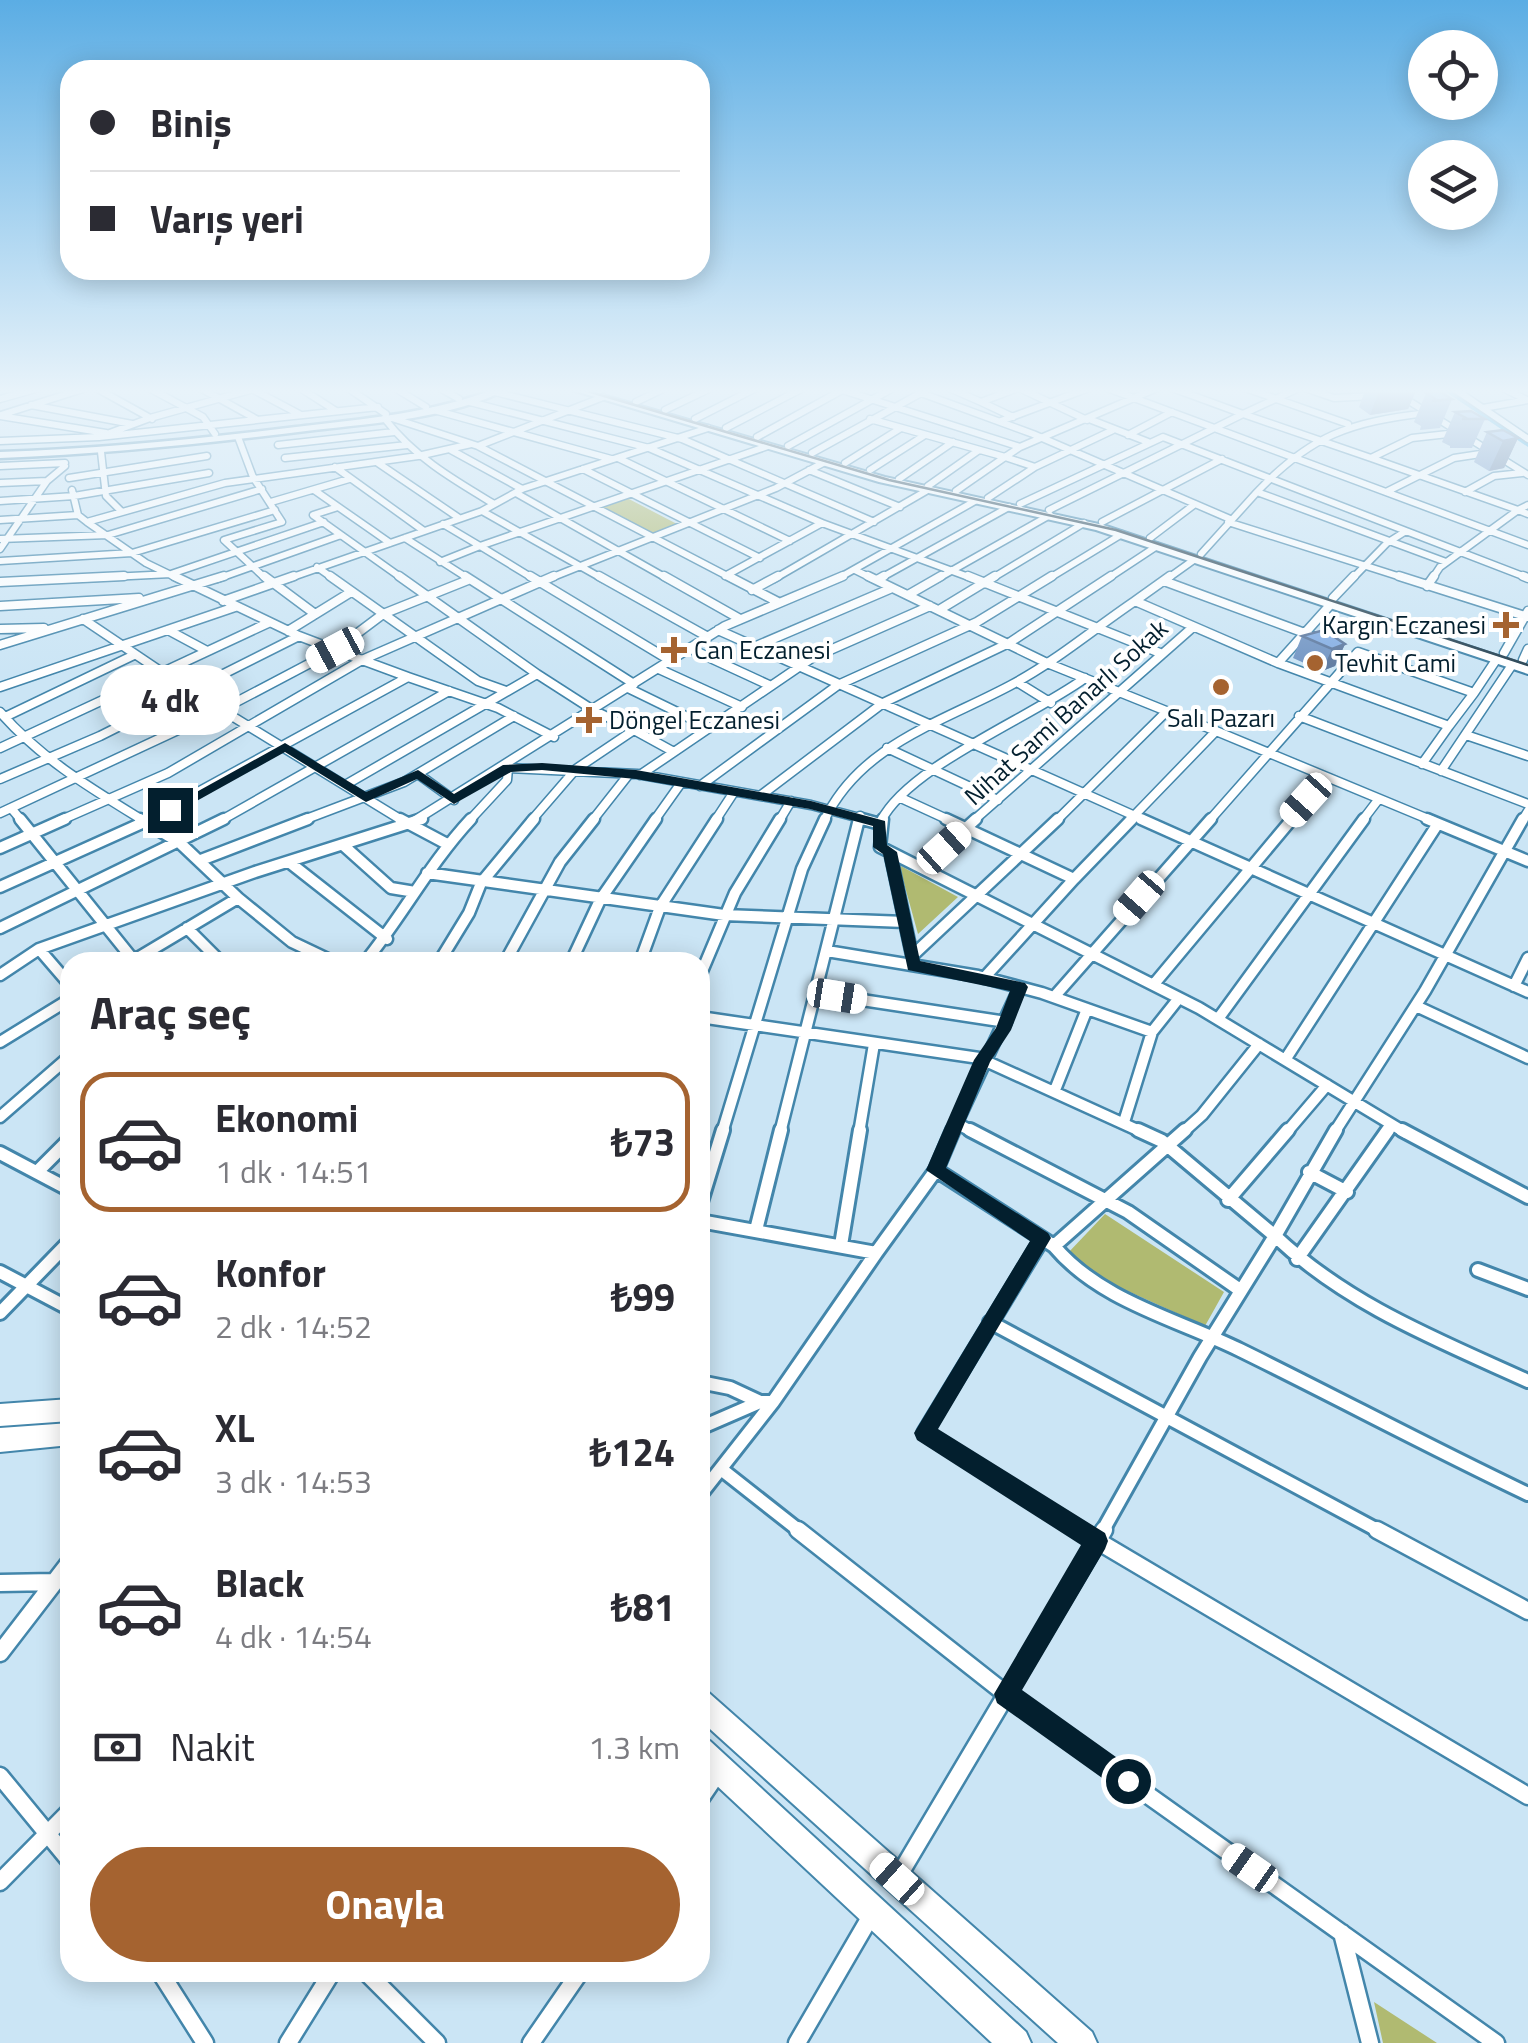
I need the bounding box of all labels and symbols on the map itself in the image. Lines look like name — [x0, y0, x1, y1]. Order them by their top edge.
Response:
place label: Kargın Eczanesi — [1322, 606, 1486, 644]
street label: Nihat Sami Banarlı Sokak — [956, 610, 1176, 814]
marker: Kargın Eczanesi — [1495, 614, 1517, 636]
car — [301, 623, 369, 677]
place label: Can Eczanesi — [694, 631, 831, 669]
marker: Can Eczanesi — [663, 639, 685, 661]
place label: Tevhit Cami — [1335, 644, 1456, 682]
marker: Tevhit Cami — [1304, 652, 1326, 674]
callout: 4 dk — [100, 665, 240, 735]
marker: Salı Pazarı — [1210, 676, 1232, 698]
place label: Salı Pazarı — [1167, 699, 1275, 737]
place label: Döngel Eczanesi — [609, 701, 780, 739]
marker: Döngel Eczanesi — [578, 709, 600, 731]
car — [1275, 768, 1337, 832]
route end — [148, 788, 193, 833]
car — [912, 817, 976, 879]
car — [1108, 866, 1170, 930]
car — [805, 976, 869, 1016]
route start — [1106, 1759, 1151, 1804]
car — [1217, 1839, 1283, 1897]
car — [865, 1848, 929, 1910]

